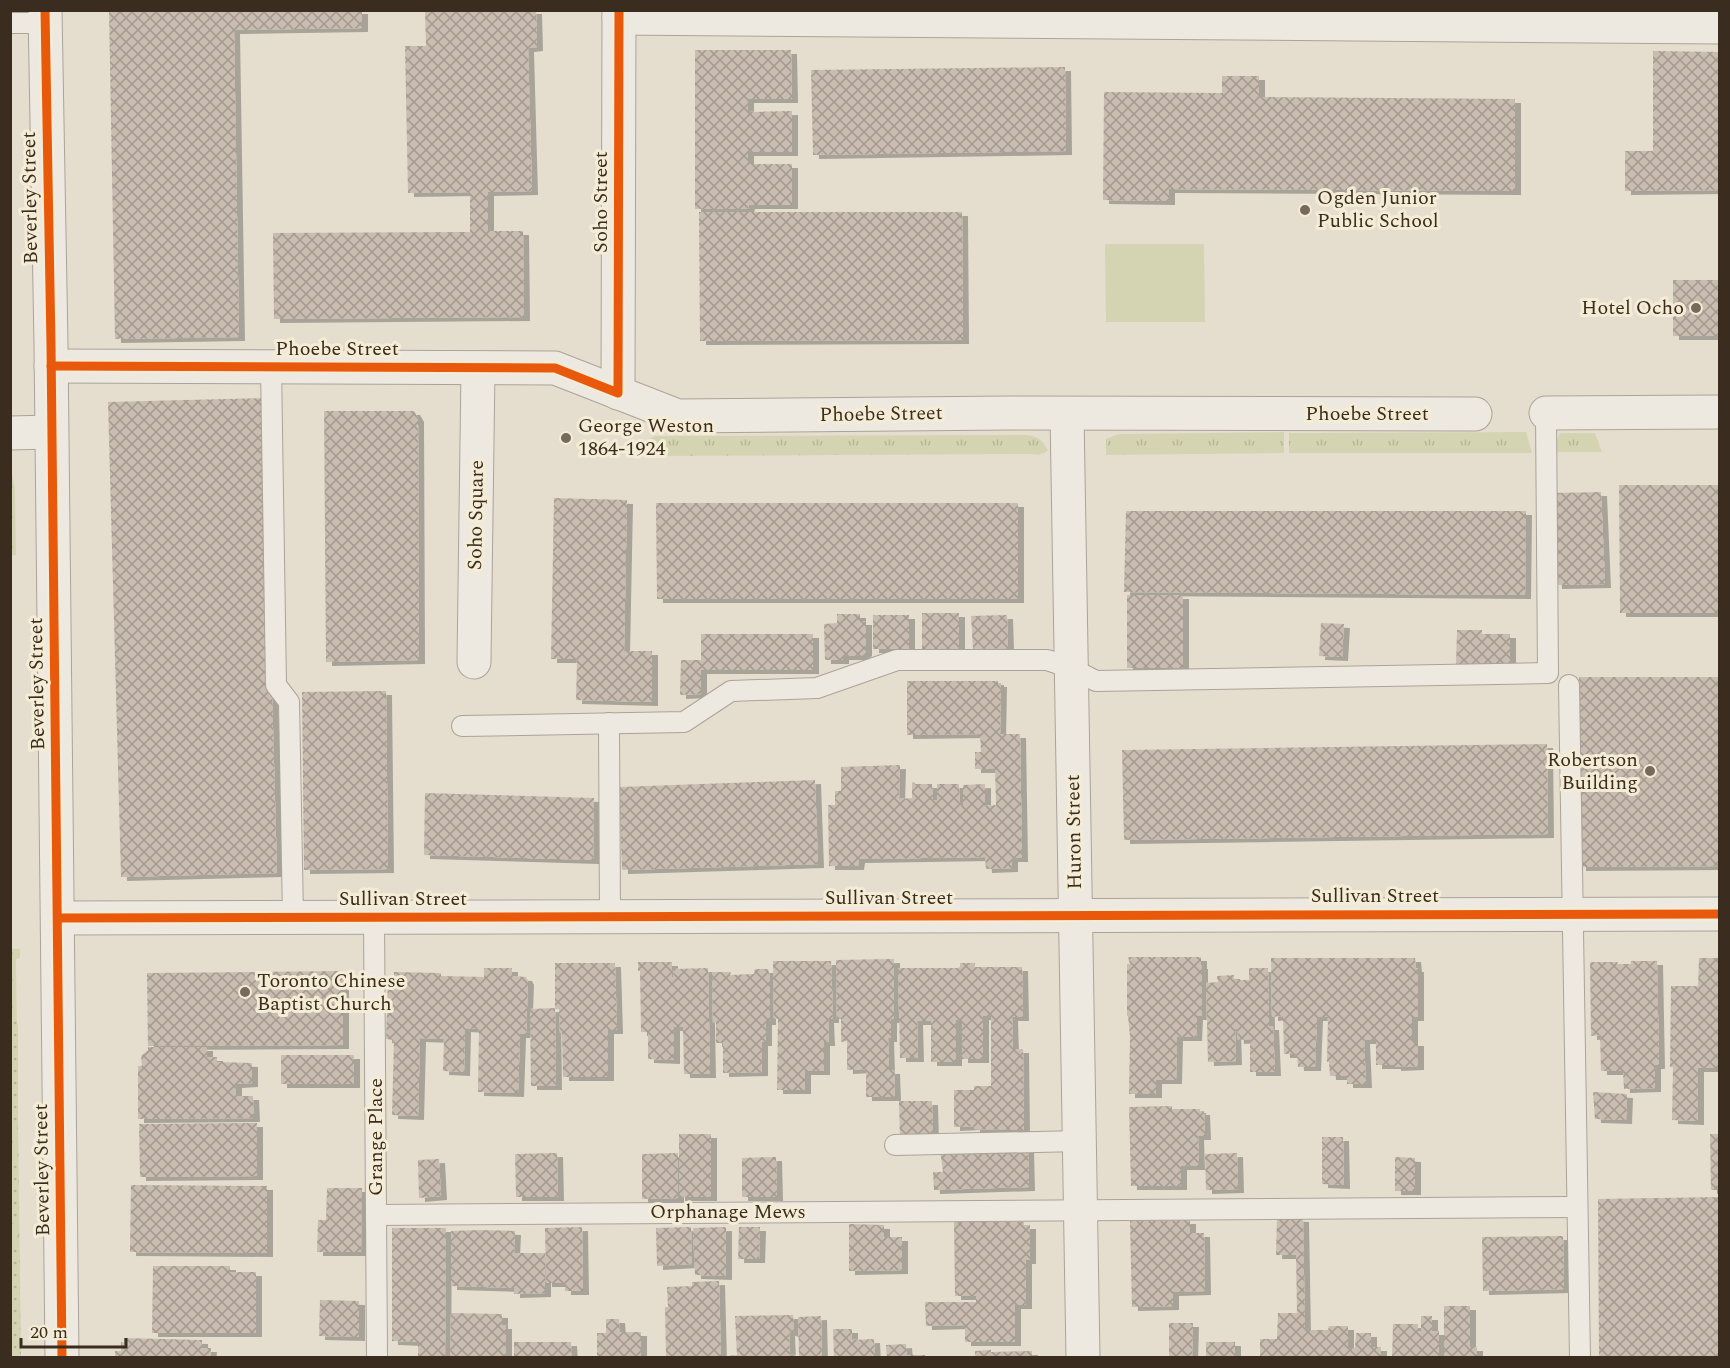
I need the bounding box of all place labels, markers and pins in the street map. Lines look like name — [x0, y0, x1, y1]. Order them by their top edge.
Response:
place label: Ogden Junior Public School — [1317, 183, 1439, 236]
marker: Ogden Junior Public School — [1298, 203, 1312, 217]
place label: Hotel Ocho — [1581, 293, 1684, 323]
marker: Hotel Ocho — [1689, 301, 1703, 315]
place label: George Weston 1864-1924 — [578, 411, 714, 464]
marker: George Weston 1864-1924 — [559, 431, 573, 445]
place label: Robertson Building — [1547, 745, 1638, 798]
marker: Robertson Building — [1643, 764, 1657, 778]
place label: Toronto Chinese Baptist Church — [257, 966, 406, 1019]
marker: Toronto Chinese Baptist Church — [238, 985, 252, 999]

